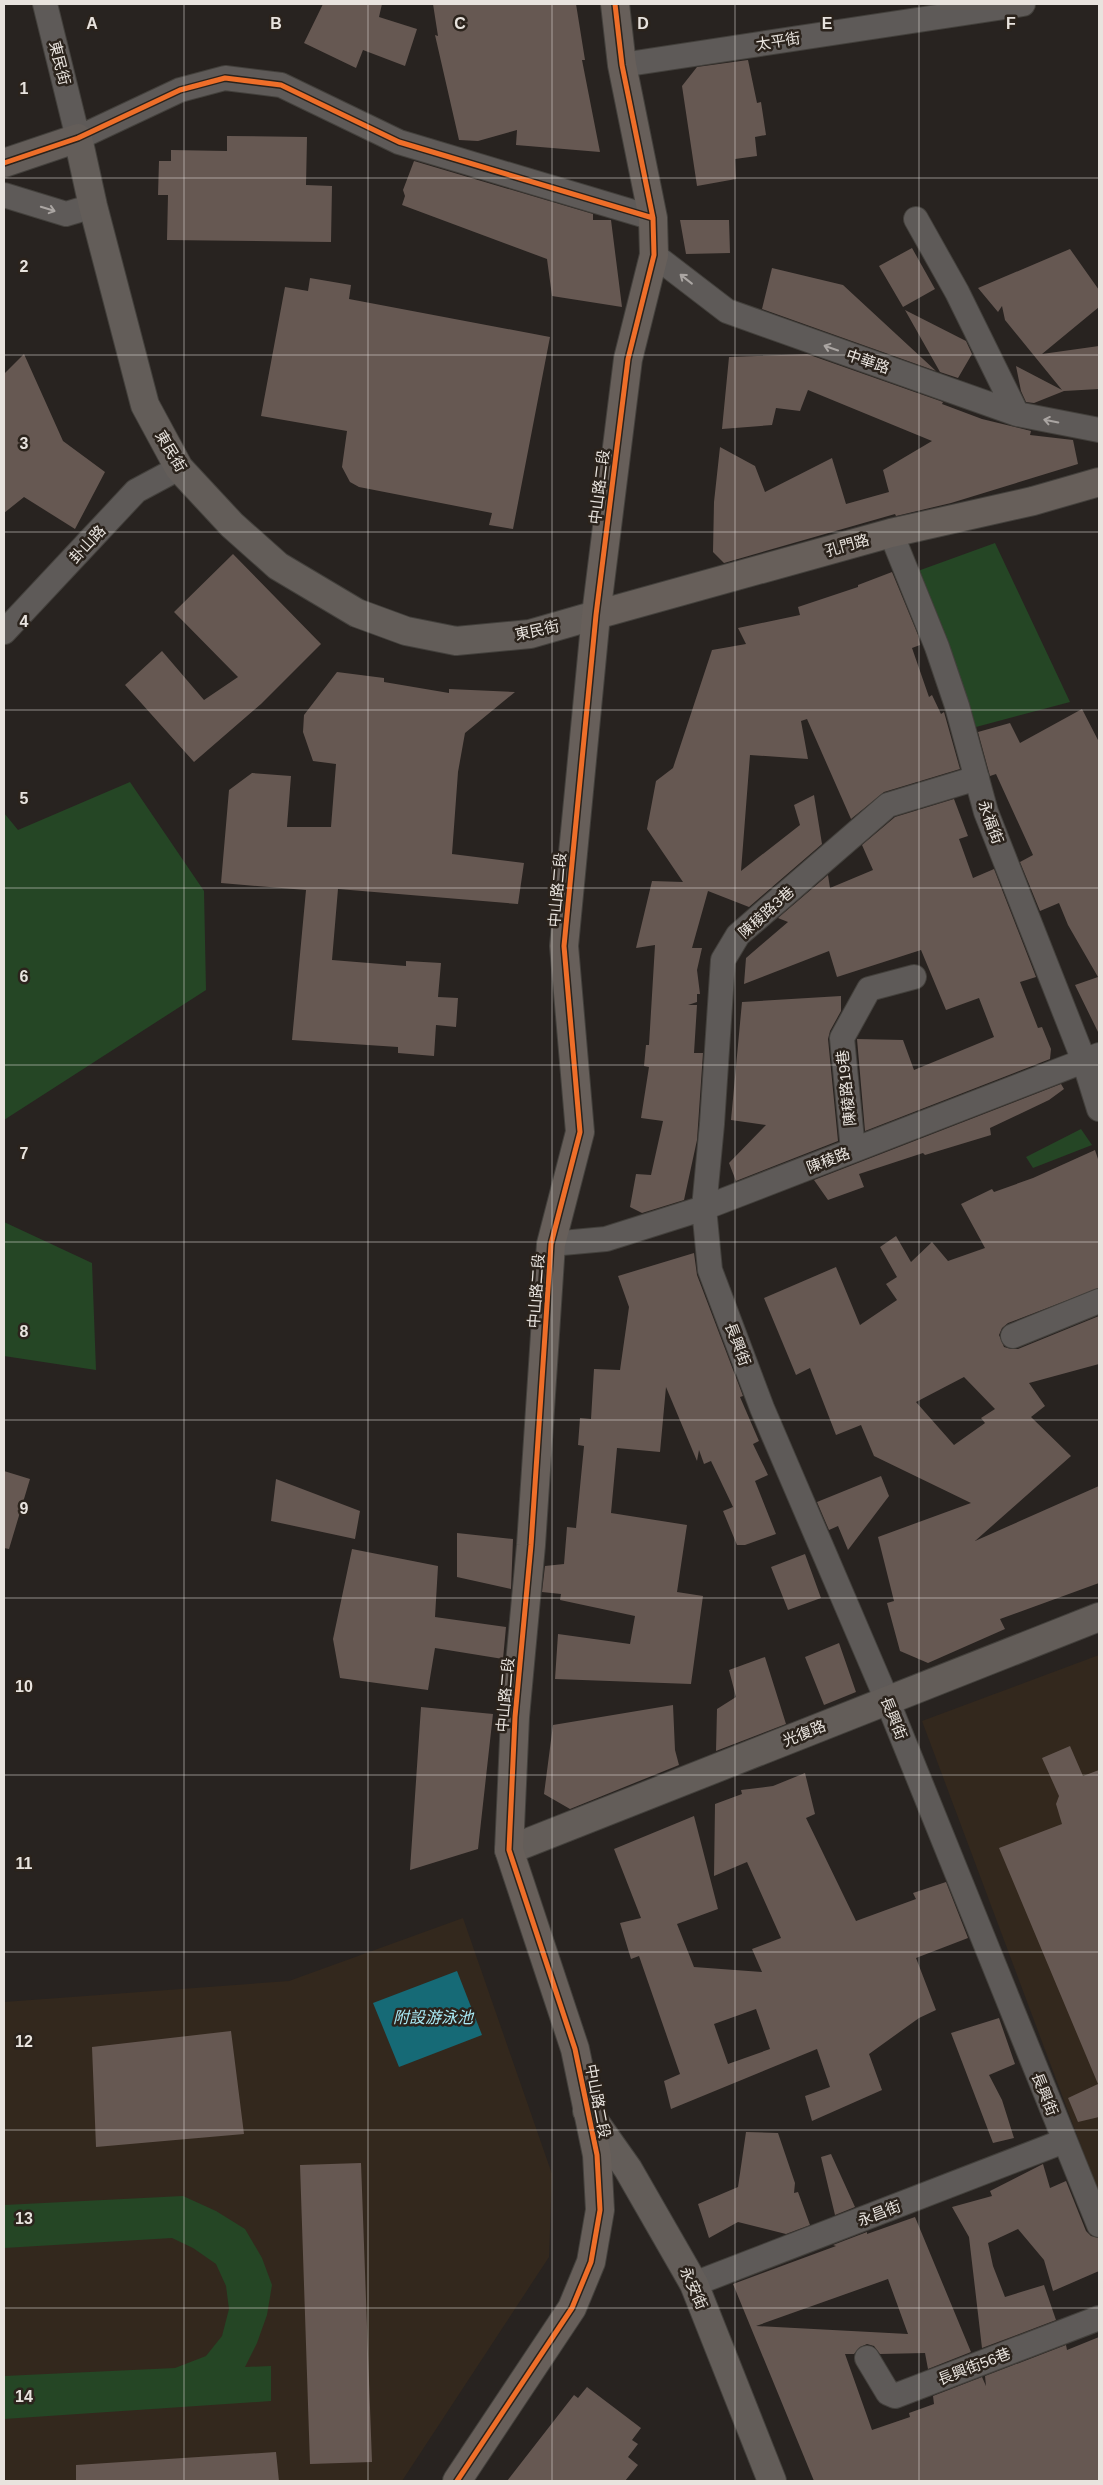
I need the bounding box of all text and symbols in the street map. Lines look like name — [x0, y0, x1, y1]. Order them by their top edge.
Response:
text: A — [86, 15, 98, 32]
text: B — [270, 15, 282, 32]
text: C — [454, 15, 466, 32]
text: D — [637, 15, 649, 32]
text: E — [822, 15, 833, 32]
text: F — [1006, 15, 1016, 32]
street label: 太平街 — [754, 29, 802, 53]
street label: 東民街 — [46, 39, 74, 87]
text: 1 — [20, 80, 29, 97]
one-way arrow — [40, 204, 56, 214]
text: 2 — [20, 258, 29, 275]
one-way arrow — [680, 274, 693, 285]
one-way arrow — [824, 343, 839, 352]
street label: 中華路 — [844, 346, 892, 376]
one-way arrow — [1044, 415, 1060, 425]
street label: 東民街 — [152, 427, 190, 475]
text: 3 — [20, 435, 29, 452]
street label: 中山路二段 — [586, 449, 612, 525]
street label: 卦山路 — [65, 522, 109, 566]
street label: 孔門路 — [823, 531, 871, 559]
text: 4 — [20, 613, 29, 630]
street label: 東民街 — [513, 617, 561, 643]
text: 5 — [20, 790, 29, 807]
street label: 永福街 — [975, 798, 1007, 846]
street label: 中山路二段 — [545, 852, 569, 928]
street label: 陳稜路3巷 — [735, 883, 797, 941]
text: 6 — [20, 968, 29, 985]
street label: 陳稜路19巷 — [834, 1049, 858, 1127]
street label: 陳稜路 — [804, 1144, 852, 1176]
text: 7 — [20, 1145, 29, 1162]
street label: 中山路二段 — [525, 1253, 547, 1329]
street label: 長興街 — [722, 1320, 754, 1368]
text: 8 — [20, 1323, 29, 1340]
text: 9 — [20, 1500, 29, 1517]
street label: 中山路二段 — [493, 1657, 517, 1733]
text: 10 — [15, 1678, 33, 1695]
street label: 長興街 — [878, 1694, 910, 1742]
street label: 光復路 — [780, 1717, 828, 1749]
text: 11 — [16, 1855, 33, 1872]
water label: 附設游泳池 — [393, 2009, 475, 2026]
text: 12 — [15, 2033, 33, 2050]
street label: 中山路二段 — [582, 2063, 614, 2139]
street label: 長興街 — [1029, 2070, 1061, 2118]
street label: 永昌街 — [855, 2197, 903, 2229]
text: 13 — [15, 2210, 33, 2227]
street label: 永安街 — [677, 2264, 711, 2312]
street label: 長興街56巷 — [935, 2344, 1013, 2388]
text: 14 — [15, 2388, 33, 2405]

